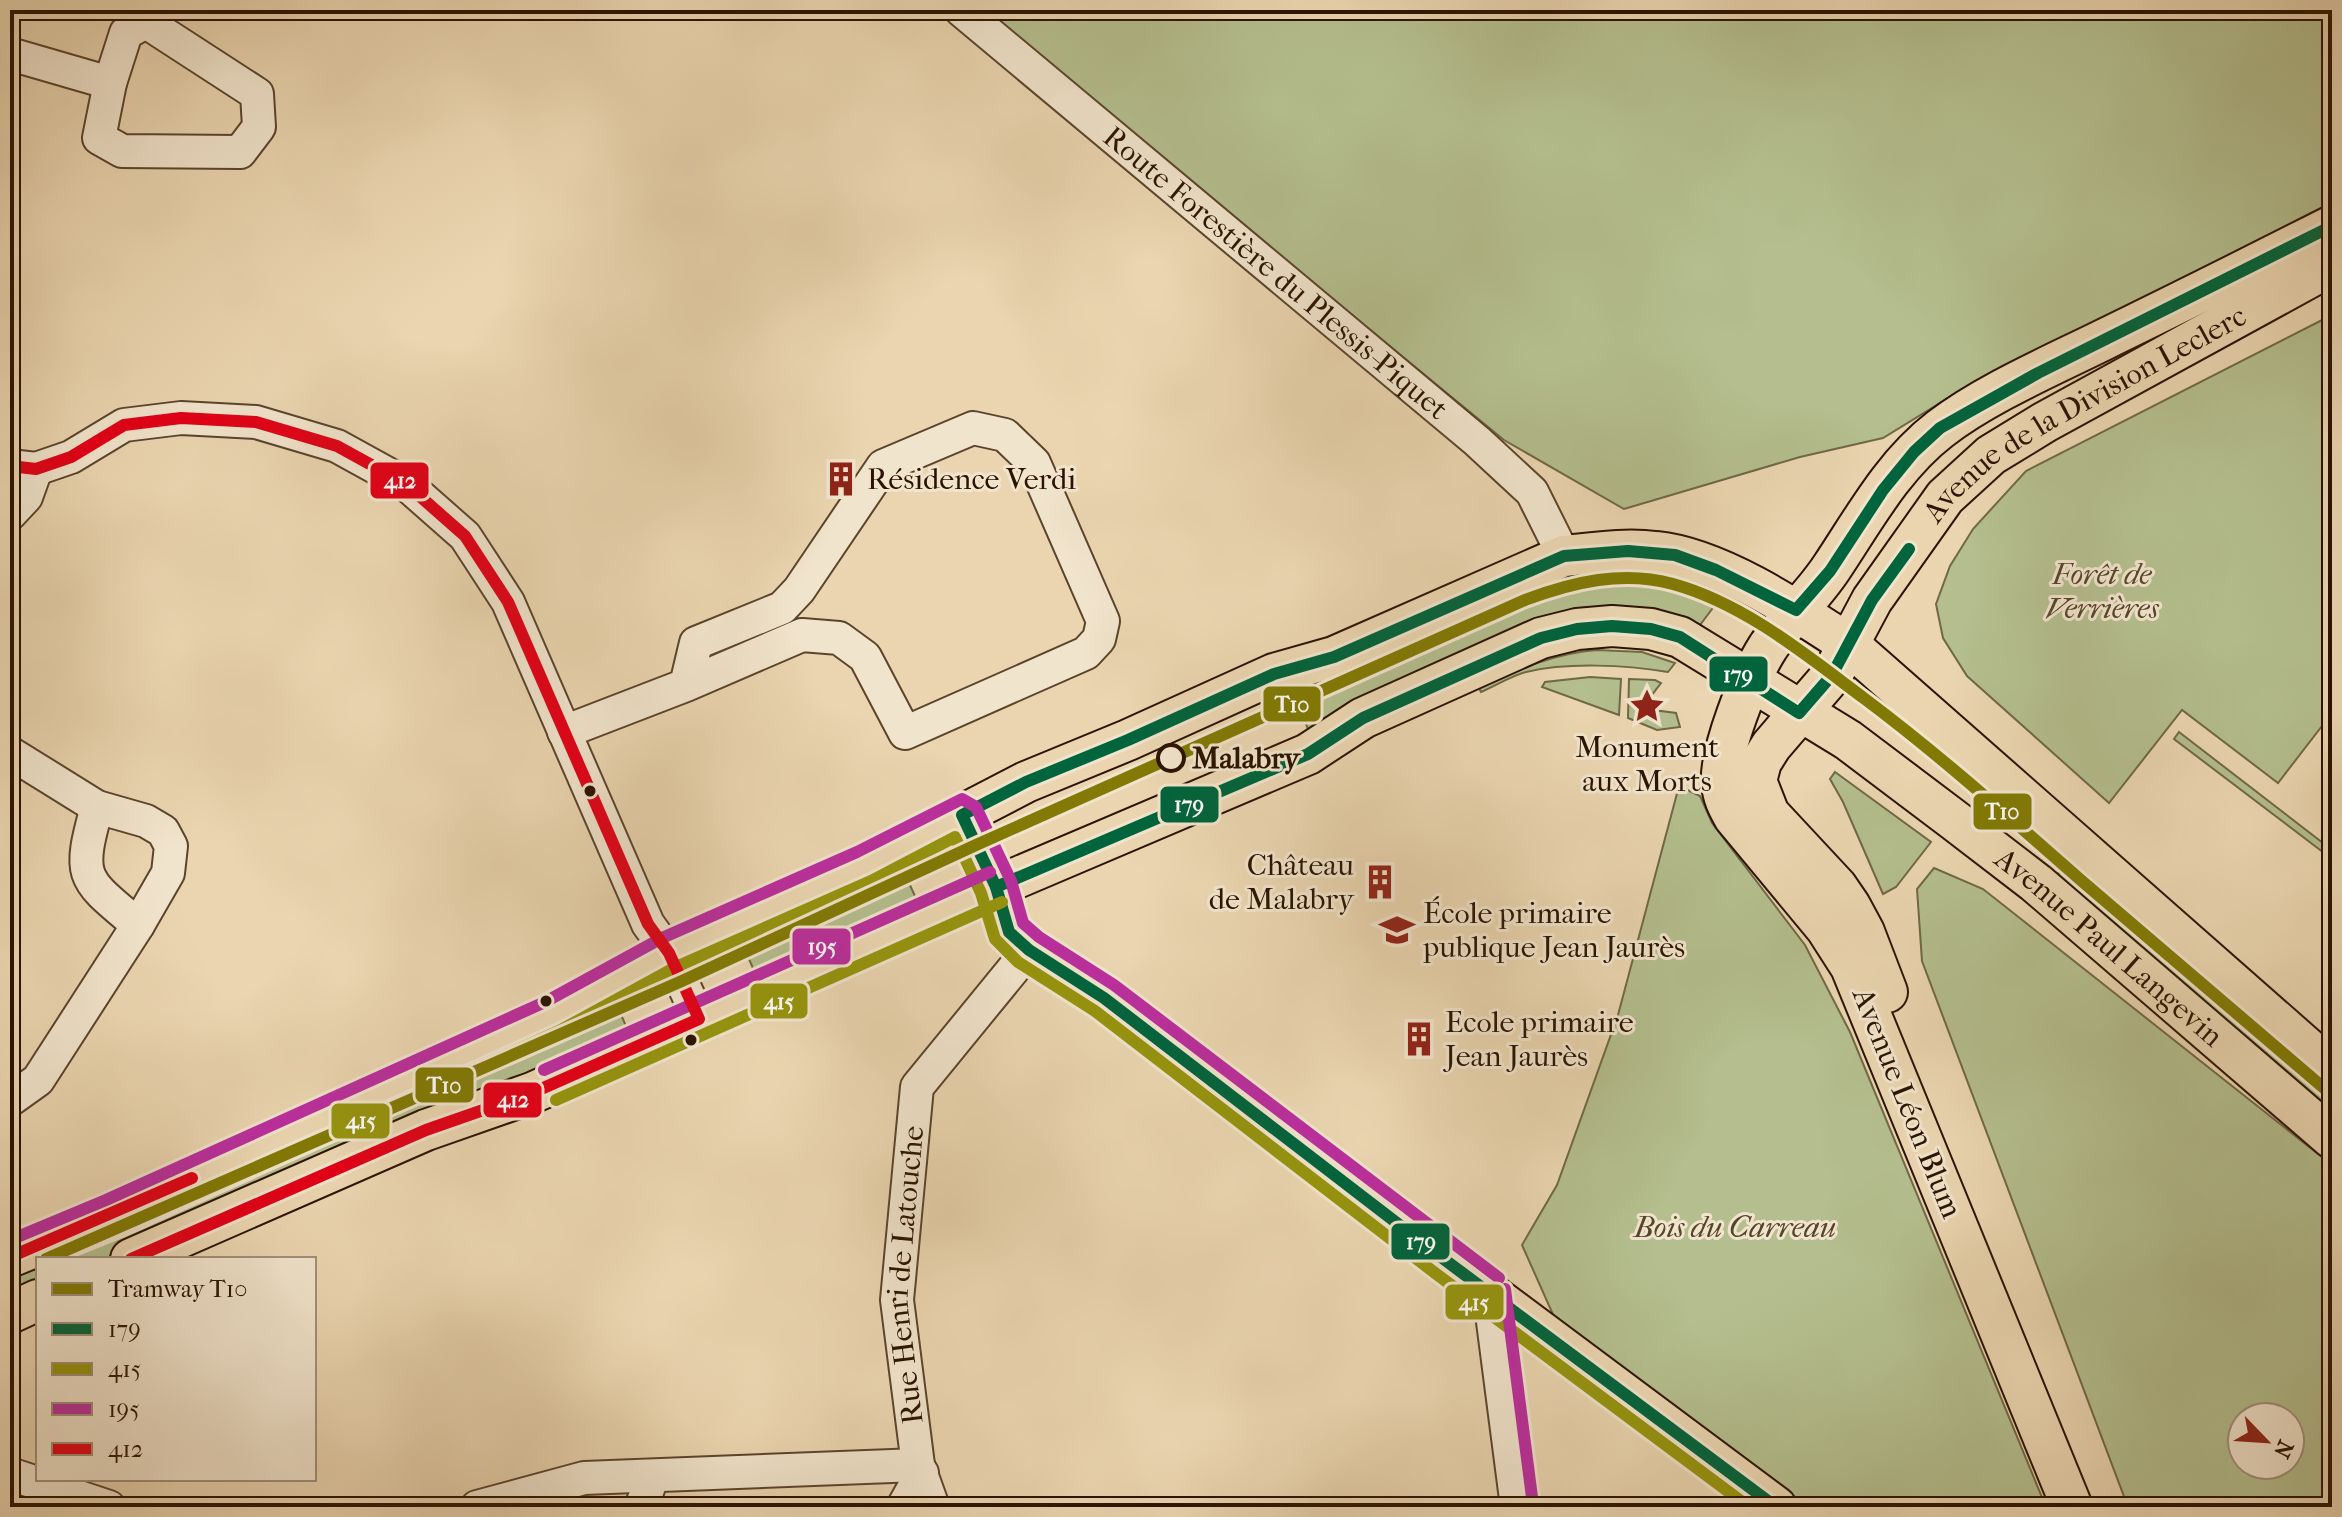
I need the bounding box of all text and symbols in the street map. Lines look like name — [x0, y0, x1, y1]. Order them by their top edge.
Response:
street label: Route Forestière du Plessis-Piquet — [1096, 119, 1455, 427]
street label: Avenue de la Division Leclerc — [1915, 298, 2252, 530]
building icon: Résidence Verdi — [822, 460, 860, 498]
line badge: 412 — [369, 461, 430, 500]
place label: Résidence Verdi — [867, 462, 1076, 497]
text: 412 — [383, 468, 416, 494]
park label: Forêt de Verrières — [2045, 557, 2159, 626]
line badge: 179 — [1708, 655, 1769, 693]
text: 179 — [1723, 662, 1753, 688]
line badge: T10 — [1262, 685, 1322, 723]
place icon: Monument aux Morts — [1628, 687, 1666, 725]
text: T10 — [1274, 692, 1309, 718]
place label: Monument aux Morts — [1575, 730, 1719, 799]
place label: Malabry — [1192, 741, 1302, 776]
marker: Malabry — [1157, 744, 1185, 772]
unlabelled marker — [582, 783, 598, 799]
line badge: 179 — [1159, 785, 1220, 824]
text: 179 — [1174, 792, 1204, 818]
line badge: T10 — [1972, 792, 2033, 831]
text: T10 — [1984, 799, 2019, 825]
street label: Avenue Paul Langevin — [1988, 840, 2231, 1054]
place label: Château de Malabry — [1209, 848, 1355, 917]
building icon: Château de Malabry — [1361, 863, 1399, 901]
place label: École primaire publique Jean Jaurès — [1422, 896, 1685, 965]
school or university icon: École primaire publique Jean Jaurès — [1378, 911, 1416, 949]
line badge: 195 — [791, 927, 852, 966]
text: 195 — [808, 934, 837, 960]
line badge: 415 — [749, 982, 809, 1020]
street label: Avenue Léon Blum — [1845, 982, 1969, 1223]
text: 415 — [763, 989, 795, 1015]
unlabelled marker — [538, 993, 554, 1009]
place label: Ecole primaire Jean Jaurès — [1443, 1005, 1634, 1074]
building icon: Ecole primaire Jean Jaurès — [1400, 1020, 1438, 1058]
unlabelled marker — [683, 1032, 699, 1048]
line badge: T10 — [414, 1066, 475, 1104]
text: T10 — [426, 1073, 461, 1099]
line badge: 412 — [482, 1081, 543, 1119]
text: 412 — [496, 1087, 529, 1113]
line badge: 415 — [330, 1102, 391, 1140]
text: 415 — [345, 1108, 377, 1134]
street label: Rue Henri de Latouche — [879, 1124, 931, 1426]
park label: Bois du Carreau — [1632, 1210, 1836, 1245]
line badge: 179 — [1390, 1222, 1451, 1261]
text: 179 — [1406, 1229, 1436, 1255]
legend — [36, 1257, 316, 1481]
text: Tramway T10 — [108, 1275, 247, 1303]
line badge: 415 — [1444, 1283, 1505, 1321]
text: 415 — [1458, 1290, 1490, 1316]
text: 179 — [108, 1315, 141, 1343]
text: 415 — [108, 1355, 141, 1383]
text: 195 — [108, 1395, 140, 1423]
north arrow — [2226, 1401, 2306, 1481]
text: 412 — [108, 1435, 143, 1463]
text: N — [2268, 1436, 2299, 1462]

